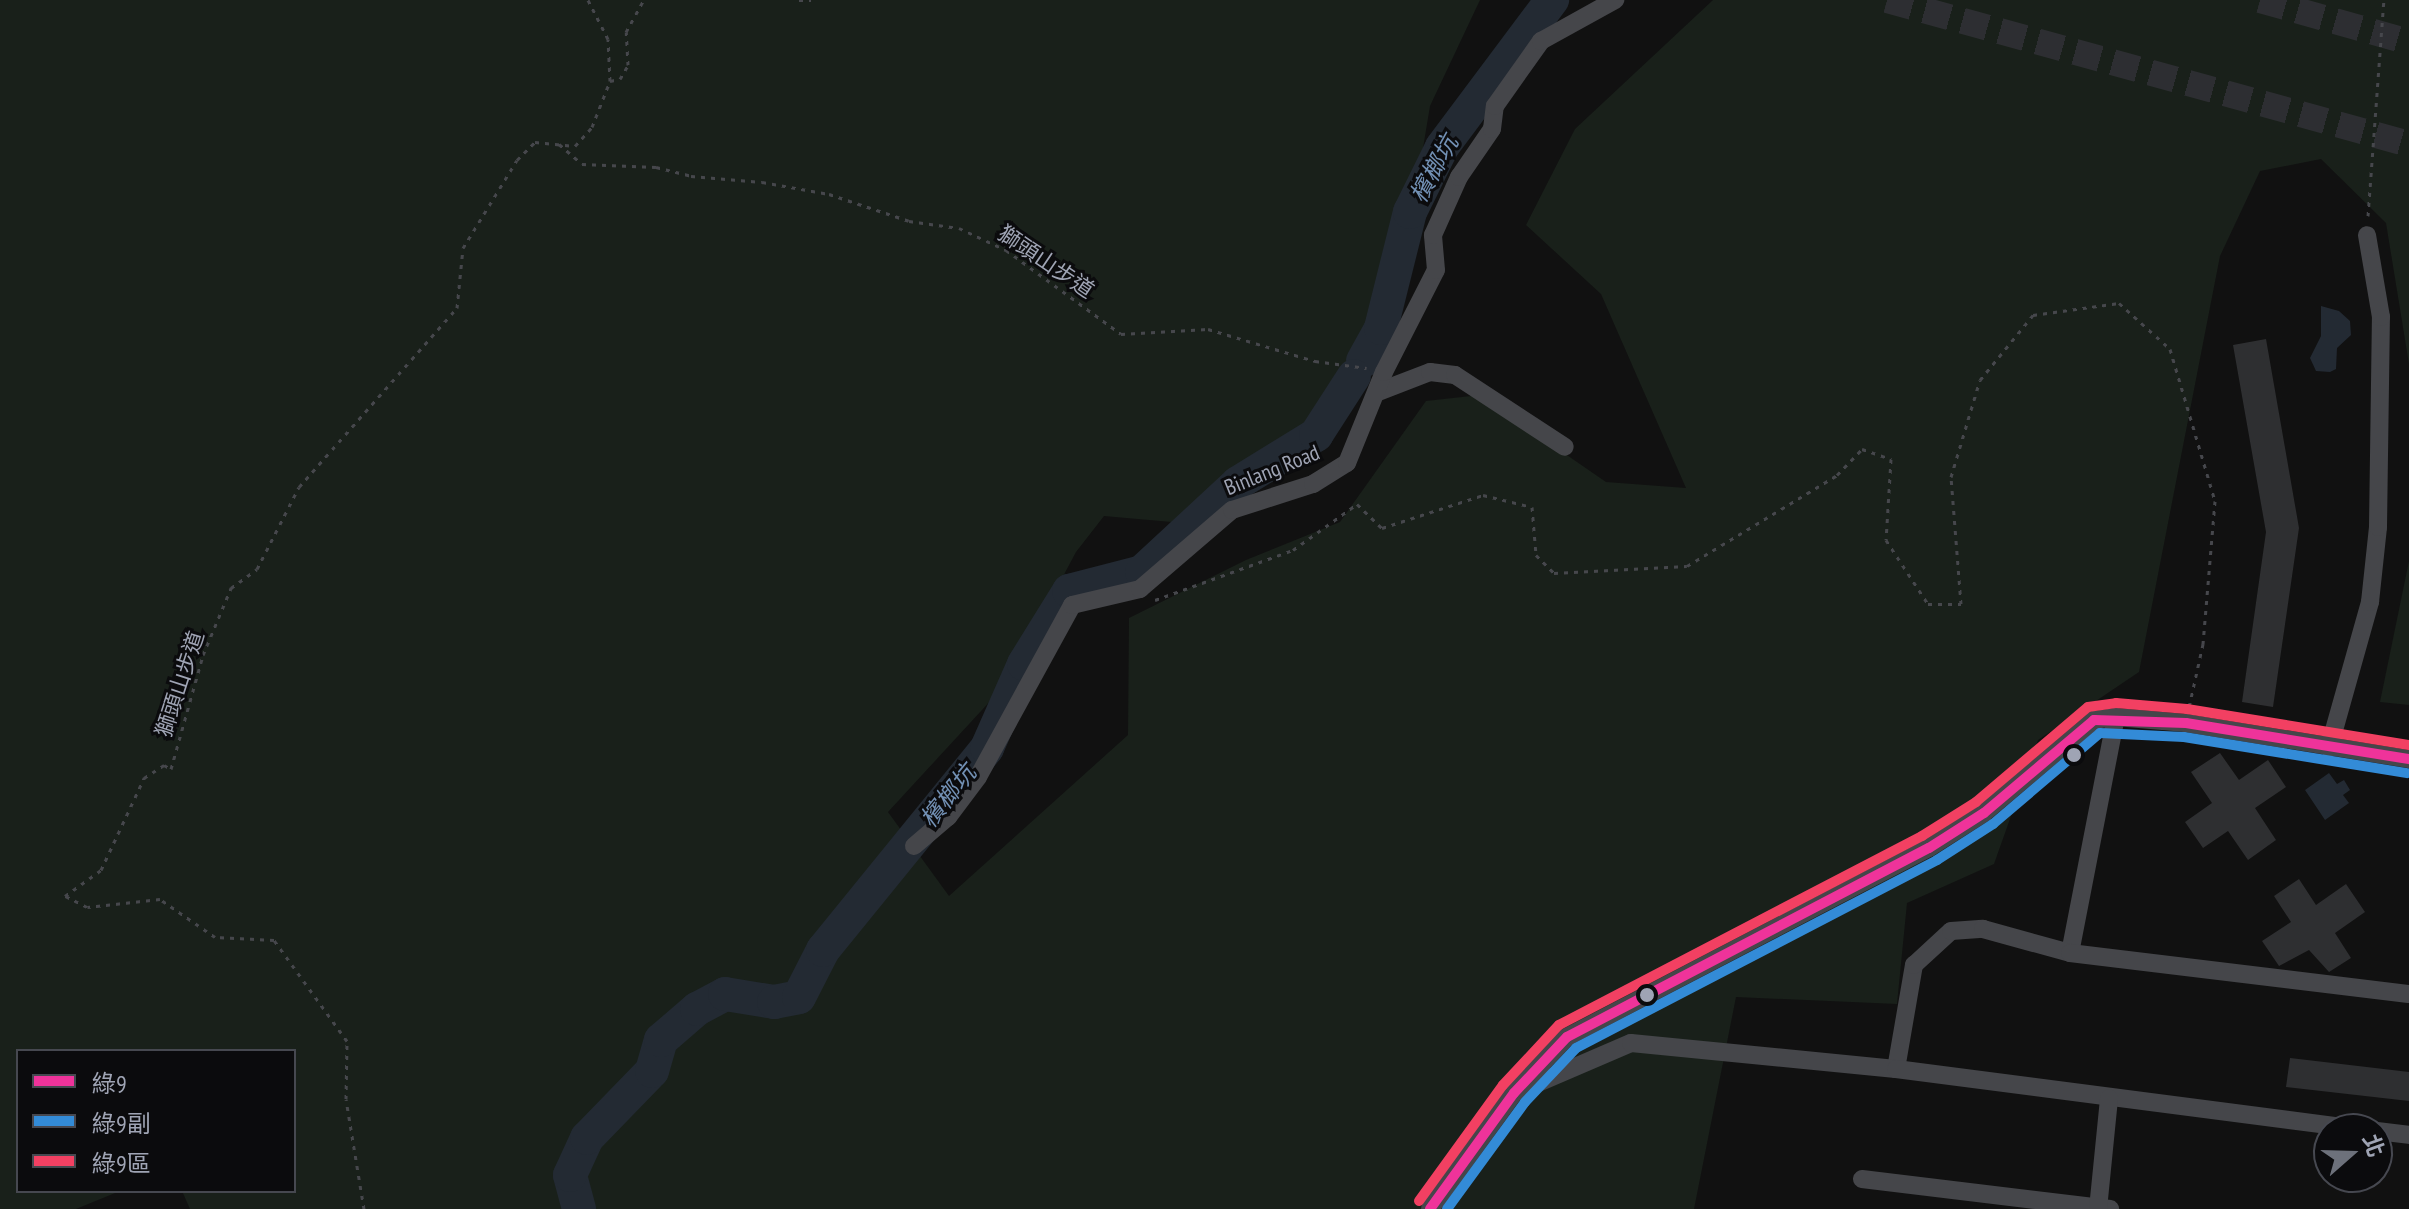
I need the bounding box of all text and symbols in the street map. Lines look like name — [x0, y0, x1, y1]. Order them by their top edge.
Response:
water label: 檳榔坑 — [1404, 131, 1464, 207]
street label: 獅頭山步道 — [993, 220, 1099, 304]
street label: Binlang Road — [1221, 439, 1323, 501]
street label: 獅頭山步道 — [150, 628, 210, 740]
unlabelled marker — [2066, 747, 2082, 763]
water label: 檳榔坑 — [914, 759, 982, 833]
unlabelled marker — [1639, 987, 1655, 1003]
legend — [16, 1049, 296, 1193]
text: 綠9 — [92, 1068, 127, 1099]
text: 綠9副 — [92, 1108, 151, 1139]
north arrow — [2313, 1113, 2393, 1193]
text: 北 — [2357, 1130, 2391, 1161]
text: 綠9區 — [92, 1148, 151, 1179]

